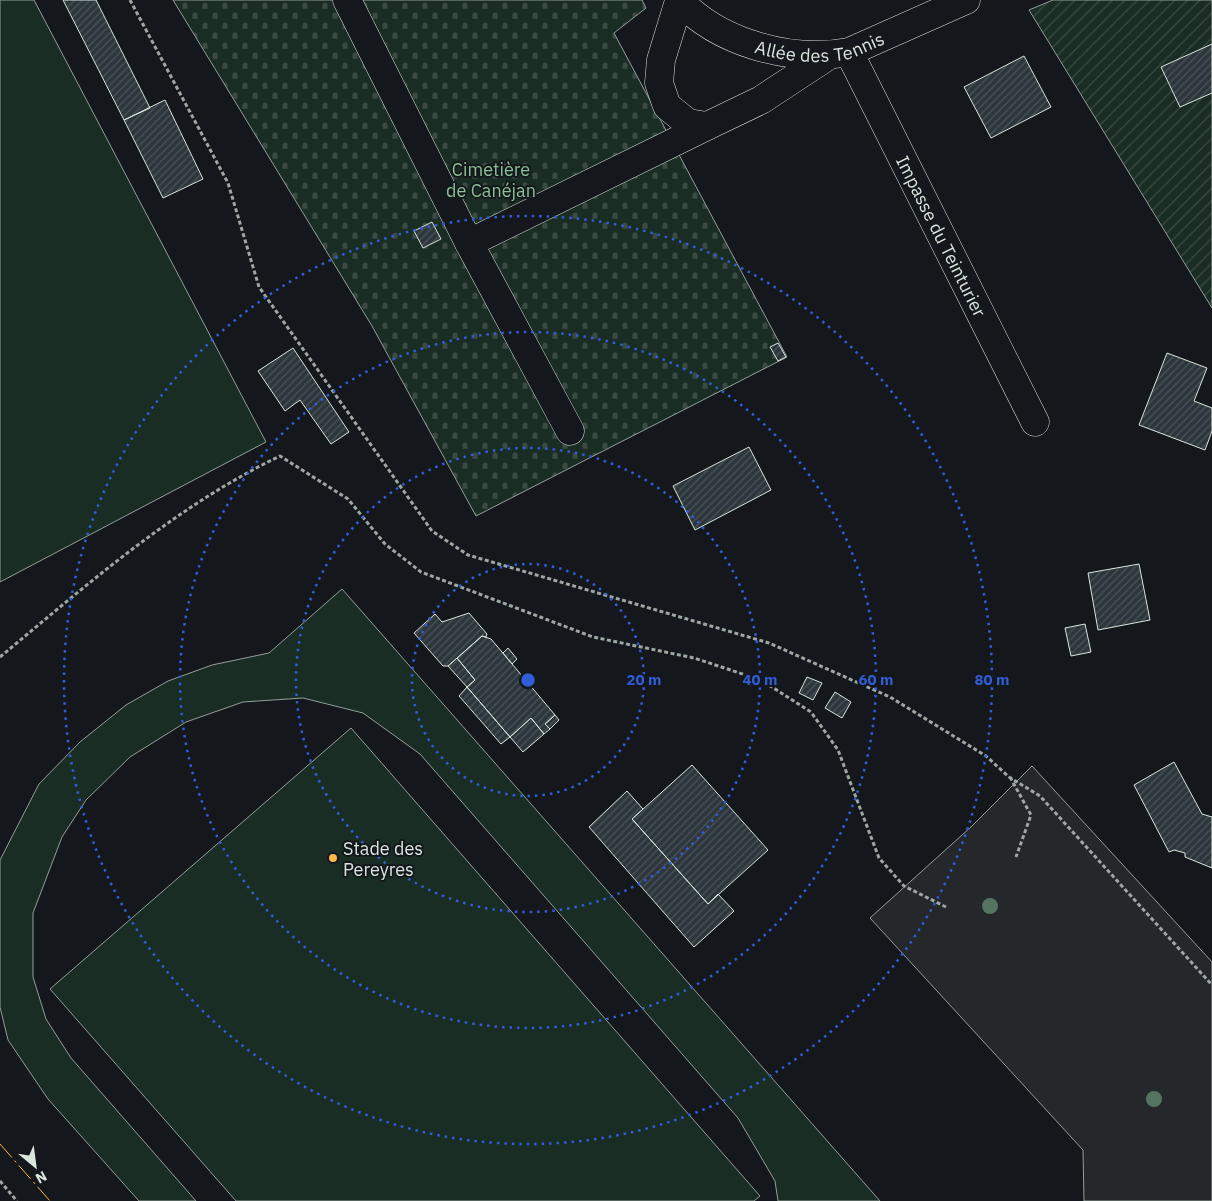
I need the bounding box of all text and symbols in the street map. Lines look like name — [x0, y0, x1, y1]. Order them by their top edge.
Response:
street label: Allée des Tennis — [753, 26, 888, 66]
street label: Impasse du Teinturier — [891, 152, 992, 321]
park label: Cimetière de Canéjan — [446, 158, 536, 202]
text: 20 m — [627, 670, 661, 689]
text: 40 m — [743, 670, 777, 689]
text: 60 m — [859, 670, 893, 689]
text: 80 m — [975, 670, 1009, 689]
centre of rings — [519, 671, 537, 689]
place label: Stade des Pereyres — [343, 837, 423, 881]
marker: Stade des Pereyres — [327, 852, 339, 864]
north arrow — [10, 1141, 60, 1191]
text: N — [33, 1167, 50, 1188]

